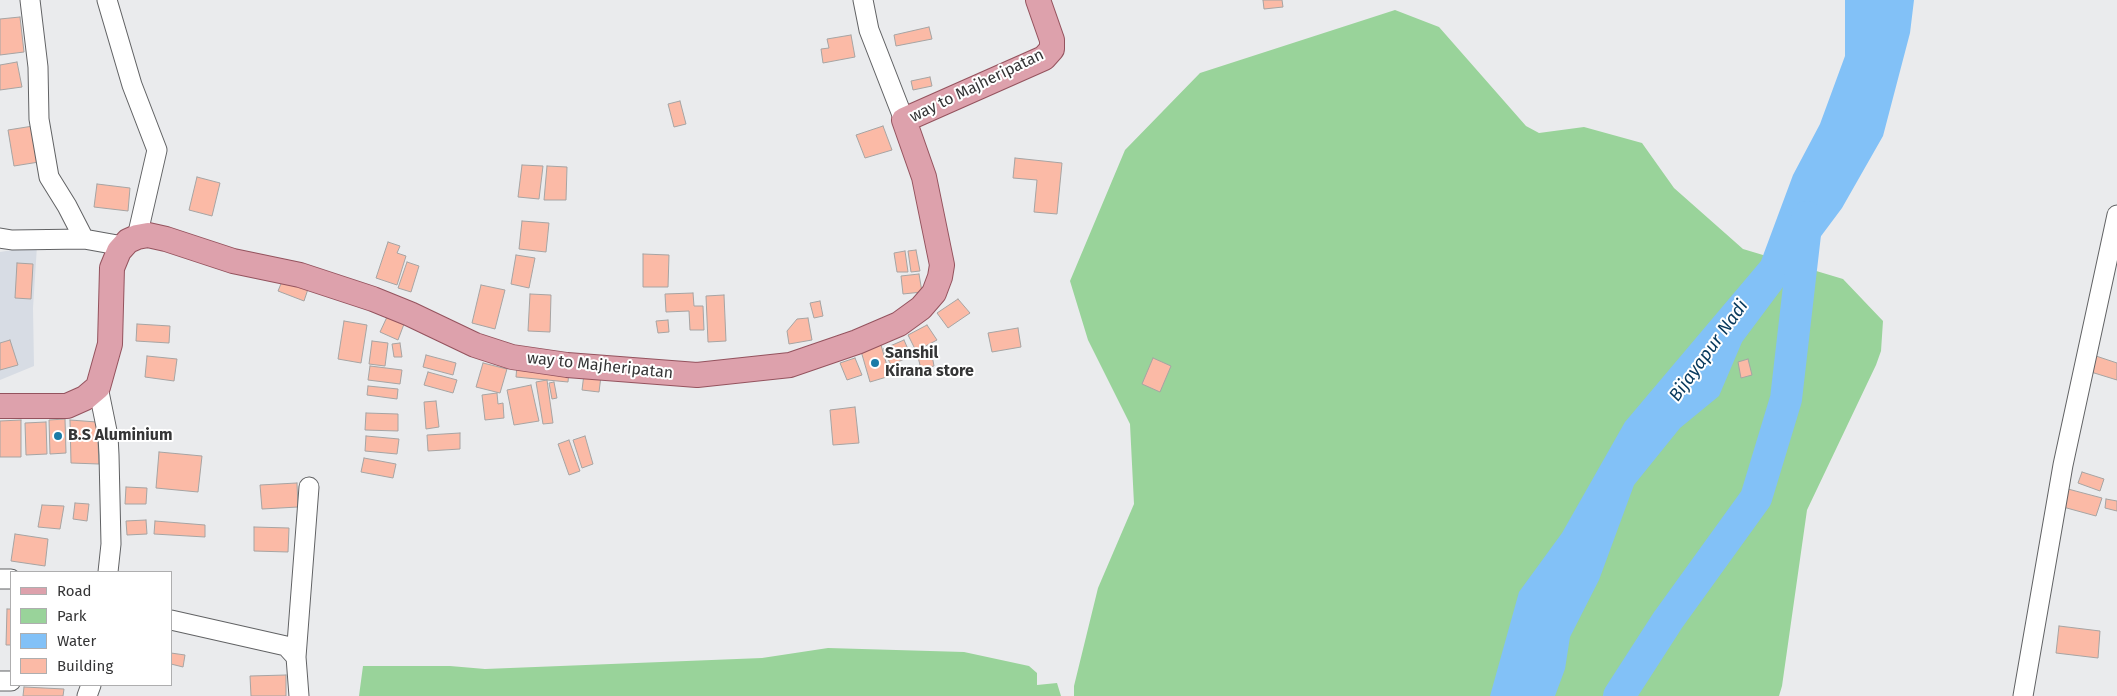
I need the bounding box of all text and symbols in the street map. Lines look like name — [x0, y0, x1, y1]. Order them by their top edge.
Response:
street label: way to Majheripatan — [907, 45, 1047, 127]
water label: Bijayapur Nadi — [1665, 296, 1753, 406]
place label: Sanshil Kirana store — [885, 344, 974, 382]
street label: way to Majheripatan — [526, 349, 674, 383]
marker: Sanshil Kirana store — [869, 357, 881, 369]
place label: B.S Aluminium — [68, 426, 172, 446]
marker: B.S Aluminium — [52, 430, 64, 442]
legend — [10, 571, 172, 686]
text: Road — [57, 582, 92, 600]
text: Park — [57, 607, 87, 625]
text: Water — [57, 632, 96, 650]
text: Building — [57, 657, 113, 675]

